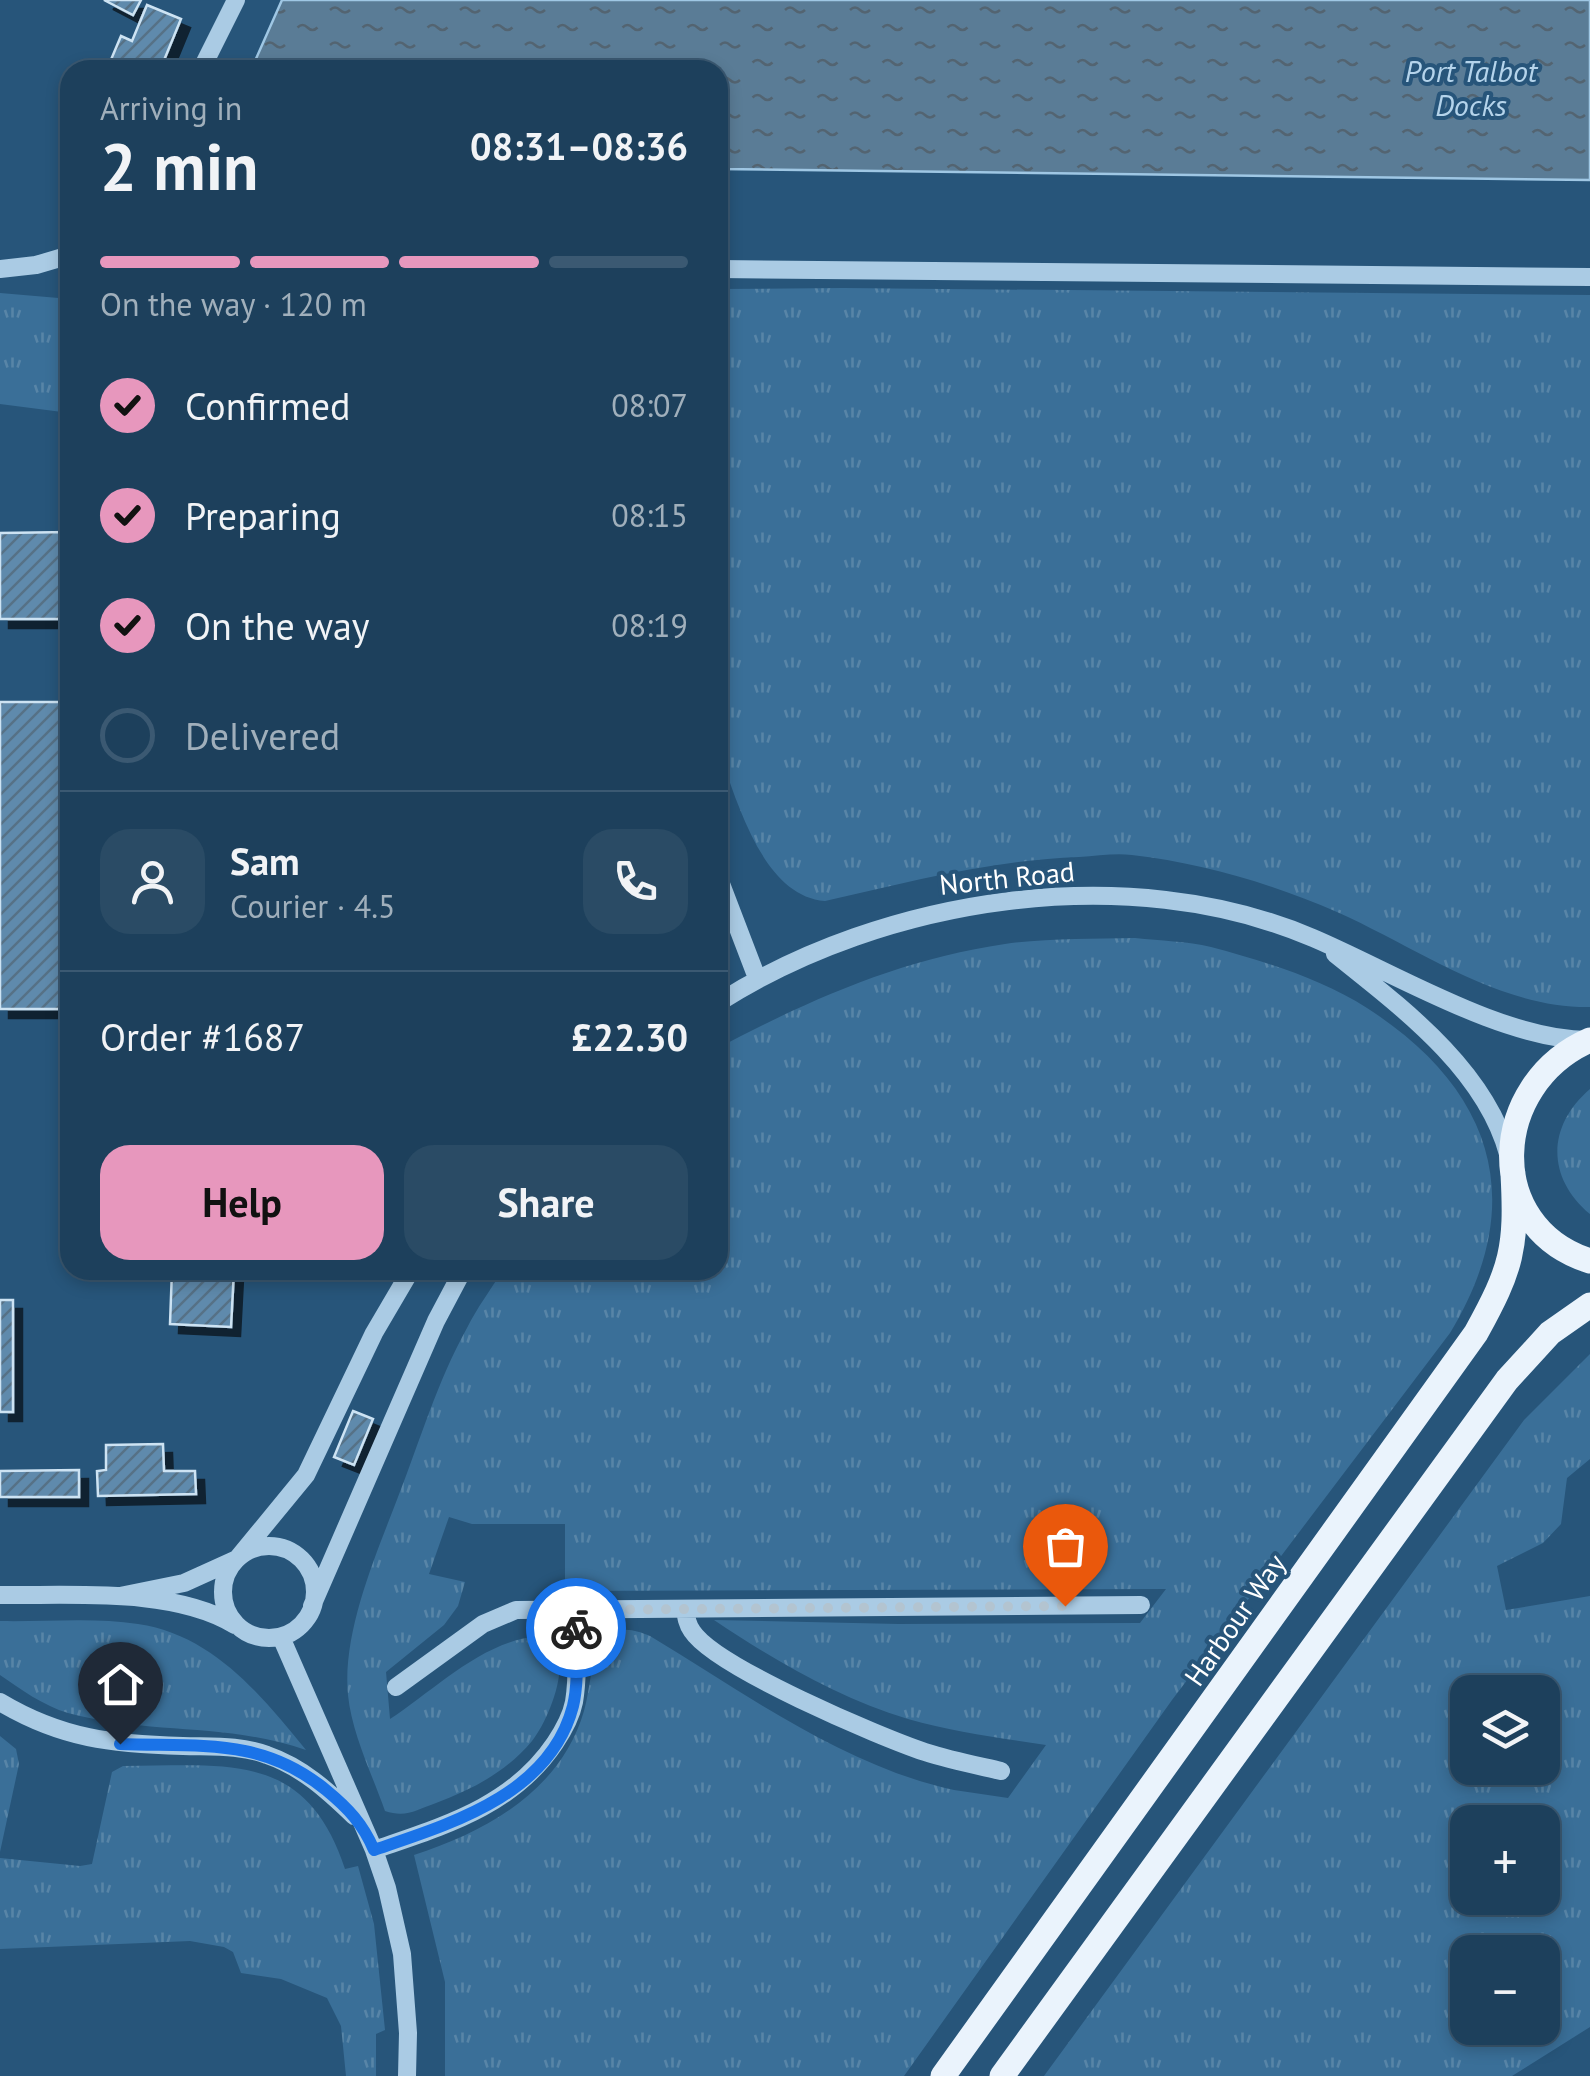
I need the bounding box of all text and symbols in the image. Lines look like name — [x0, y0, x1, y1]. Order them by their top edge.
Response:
water label: Port Talbot Docks — [1405, 51, 1539, 124]
text: Arriving in — [100, 87, 242, 129]
text: 08:31–08:36 — [470, 121, 688, 170]
text: 2 min — [100, 124, 259, 208]
text: On the way · 120 m — [100, 283, 367, 325]
icon: check — [100, 378, 155, 433]
text: Confirmed — [185, 381, 351, 430]
text: 08:07 — [611, 384, 688, 426]
icon: check — [100, 488, 155, 543]
text: Preparing — [185, 491, 341, 540]
text: 08:15 — [611, 494, 688, 536]
icon: check — [100, 598, 155, 653]
text: On the way — [185, 601, 370, 650]
text: 08:19 — [611, 604, 688, 646]
text: Delivered — [185, 711, 340, 760]
button: person — [100, 829, 205, 934]
button: phone — [583, 829, 688, 934]
text: Sam — [230, 836, 300, 885]
street label: North Road — [937, 852, 1076, 903]
text: Courier · 4.5 — [230, 885, 396, 927]
text: Order #1687 — [100, 1012, 305, 1061]
text: £22.30 — [571, 1012, 688, 1061]
button: Help — [100, 1145, 384, 1260]
button: Share — [404, 1145, 688, 1260]
pin — [1023, 1504, 1108, 1607]
icon: bag — [1038, 1519, 1093, 1574]
street label: Harbour Way — [1176, 1546, 1294, 1693]
courier — [526, 1578, 626, 1678]
icon: bike — [549, 1601, 604, 1656]
pin — [78, 1642, 163, 1745]
icon: home — [93, 1657, 148, 1712]
map controls — [1450, 1675, 1560, 2045]
button: layers — [1450, 1675, 1560, 1785]
button: + — [1450, 1805, 1560, 1915]
button: − — [1450, 1935, 1560, 2045]

